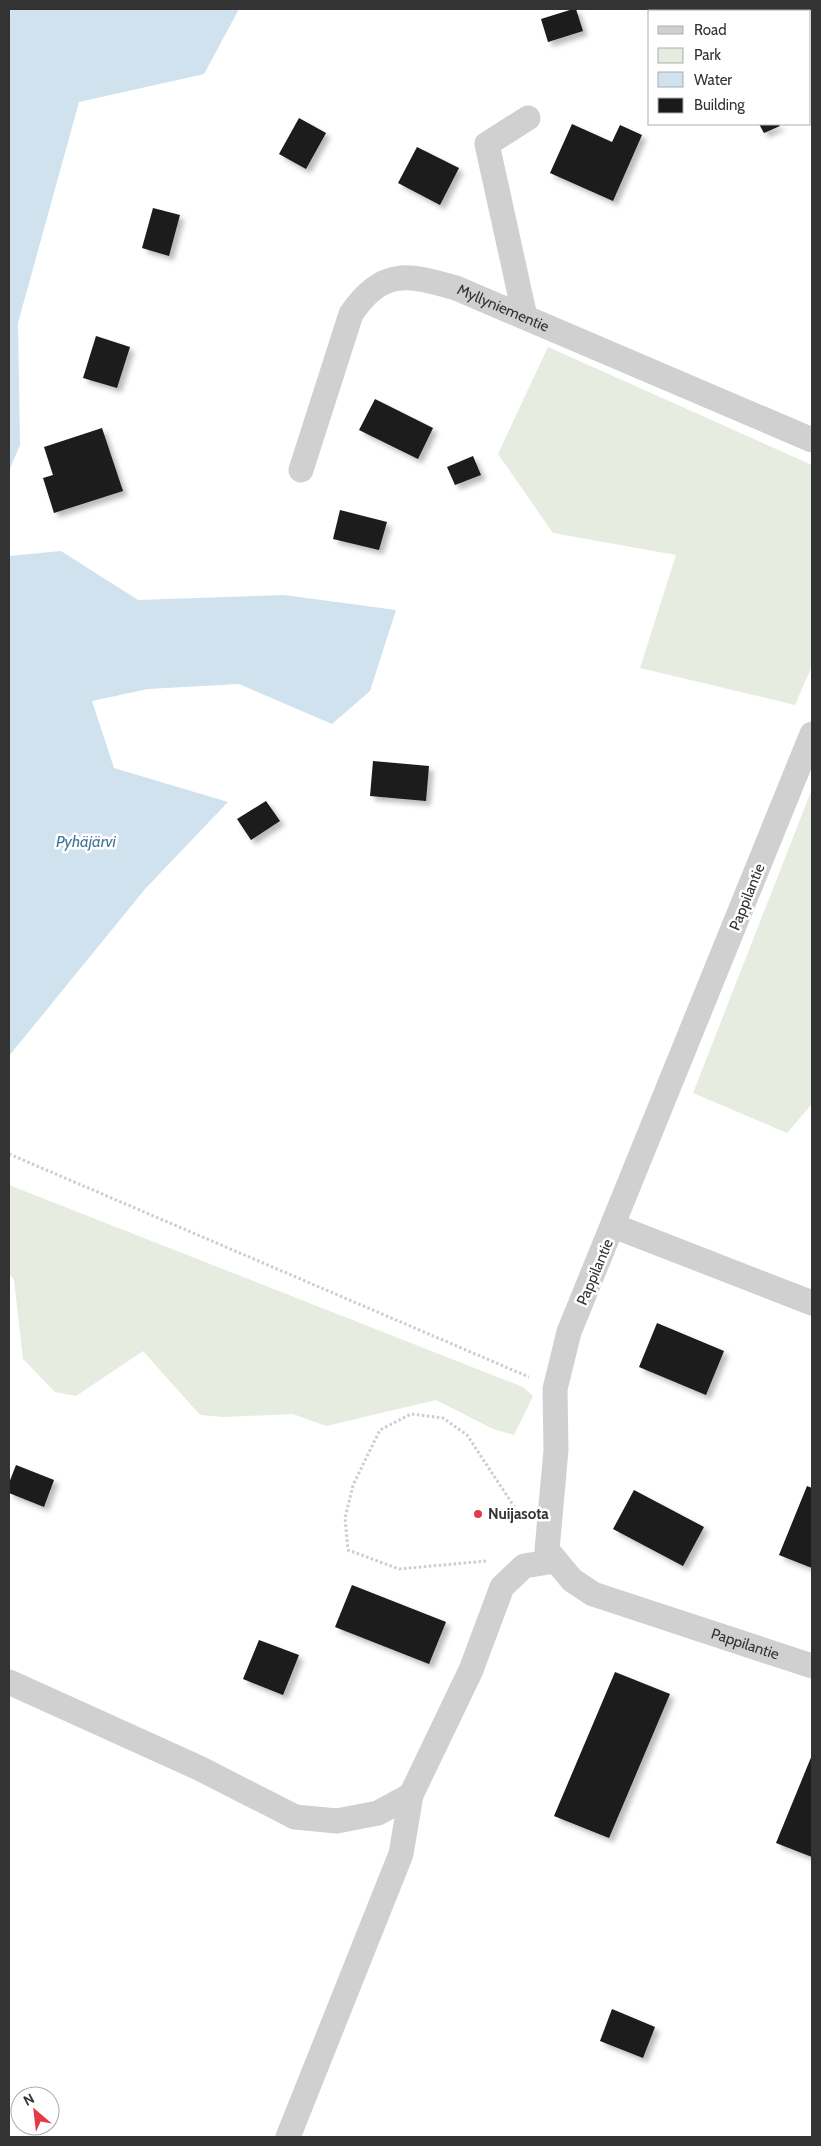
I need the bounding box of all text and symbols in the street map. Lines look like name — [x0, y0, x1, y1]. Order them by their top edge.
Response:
legend — [648, 10, 811, 125]
text: Road — [694, 21, 727, 39]
text: Park — [694, 46, 721, 64]
text: Water — [694, 71, 732, 89]
text: Building — [694, 96, 745, 114]
street label: Myllyniementie — [454, 281, 552, 336]
water label: Pyhäjärvi — [56, 832, 117, 851]
street label: Pappilantie — [725, 861, 769, 933]
street label: Pappilantie — [573, 1236, 617, 1308]
place label: Nuijasota — [488, 1505, 549, 1523]
marker: Nuijasota — [472, 1508, 484, 1520]
street label: Pappilantie — [709, 1624, 782, 1664]
north arrow — [10, 2086, 60, 2136]
text: N — [20, 2089, 37, 2110]

